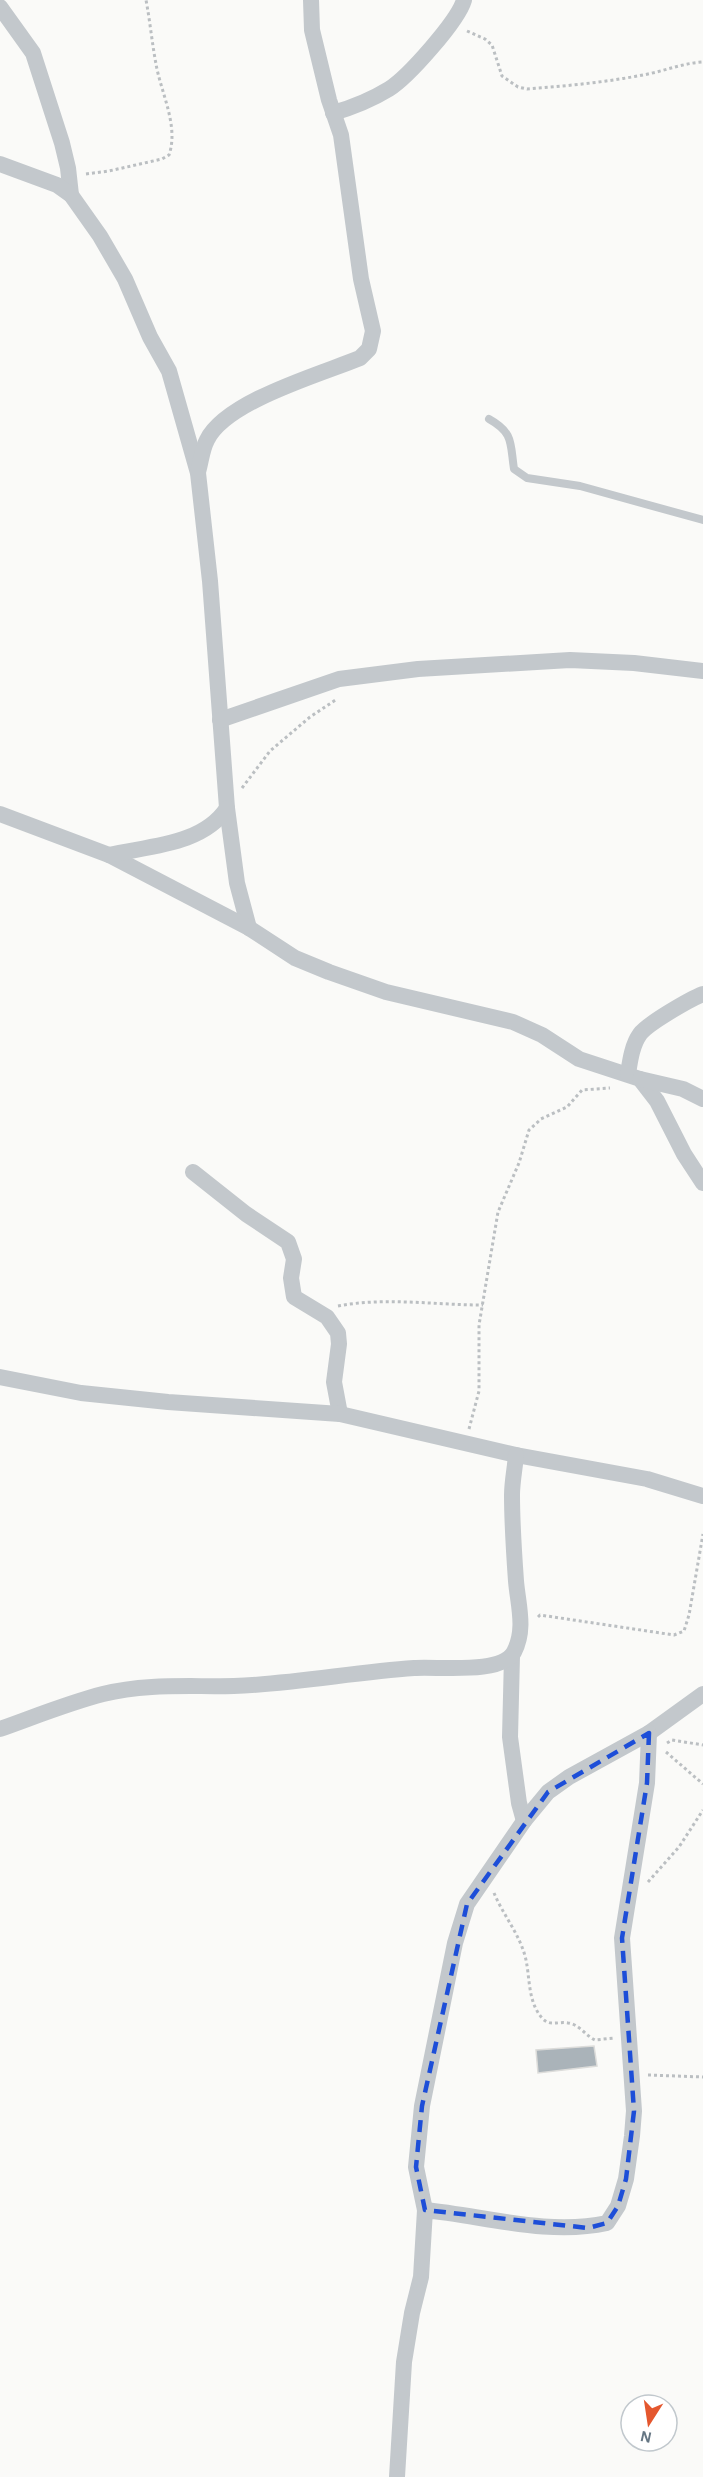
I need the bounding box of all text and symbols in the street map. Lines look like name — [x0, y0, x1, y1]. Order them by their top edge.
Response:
north arrow — [619, 2393, 679, 2453]
text: N — [639, 2428, 653, 2446]

